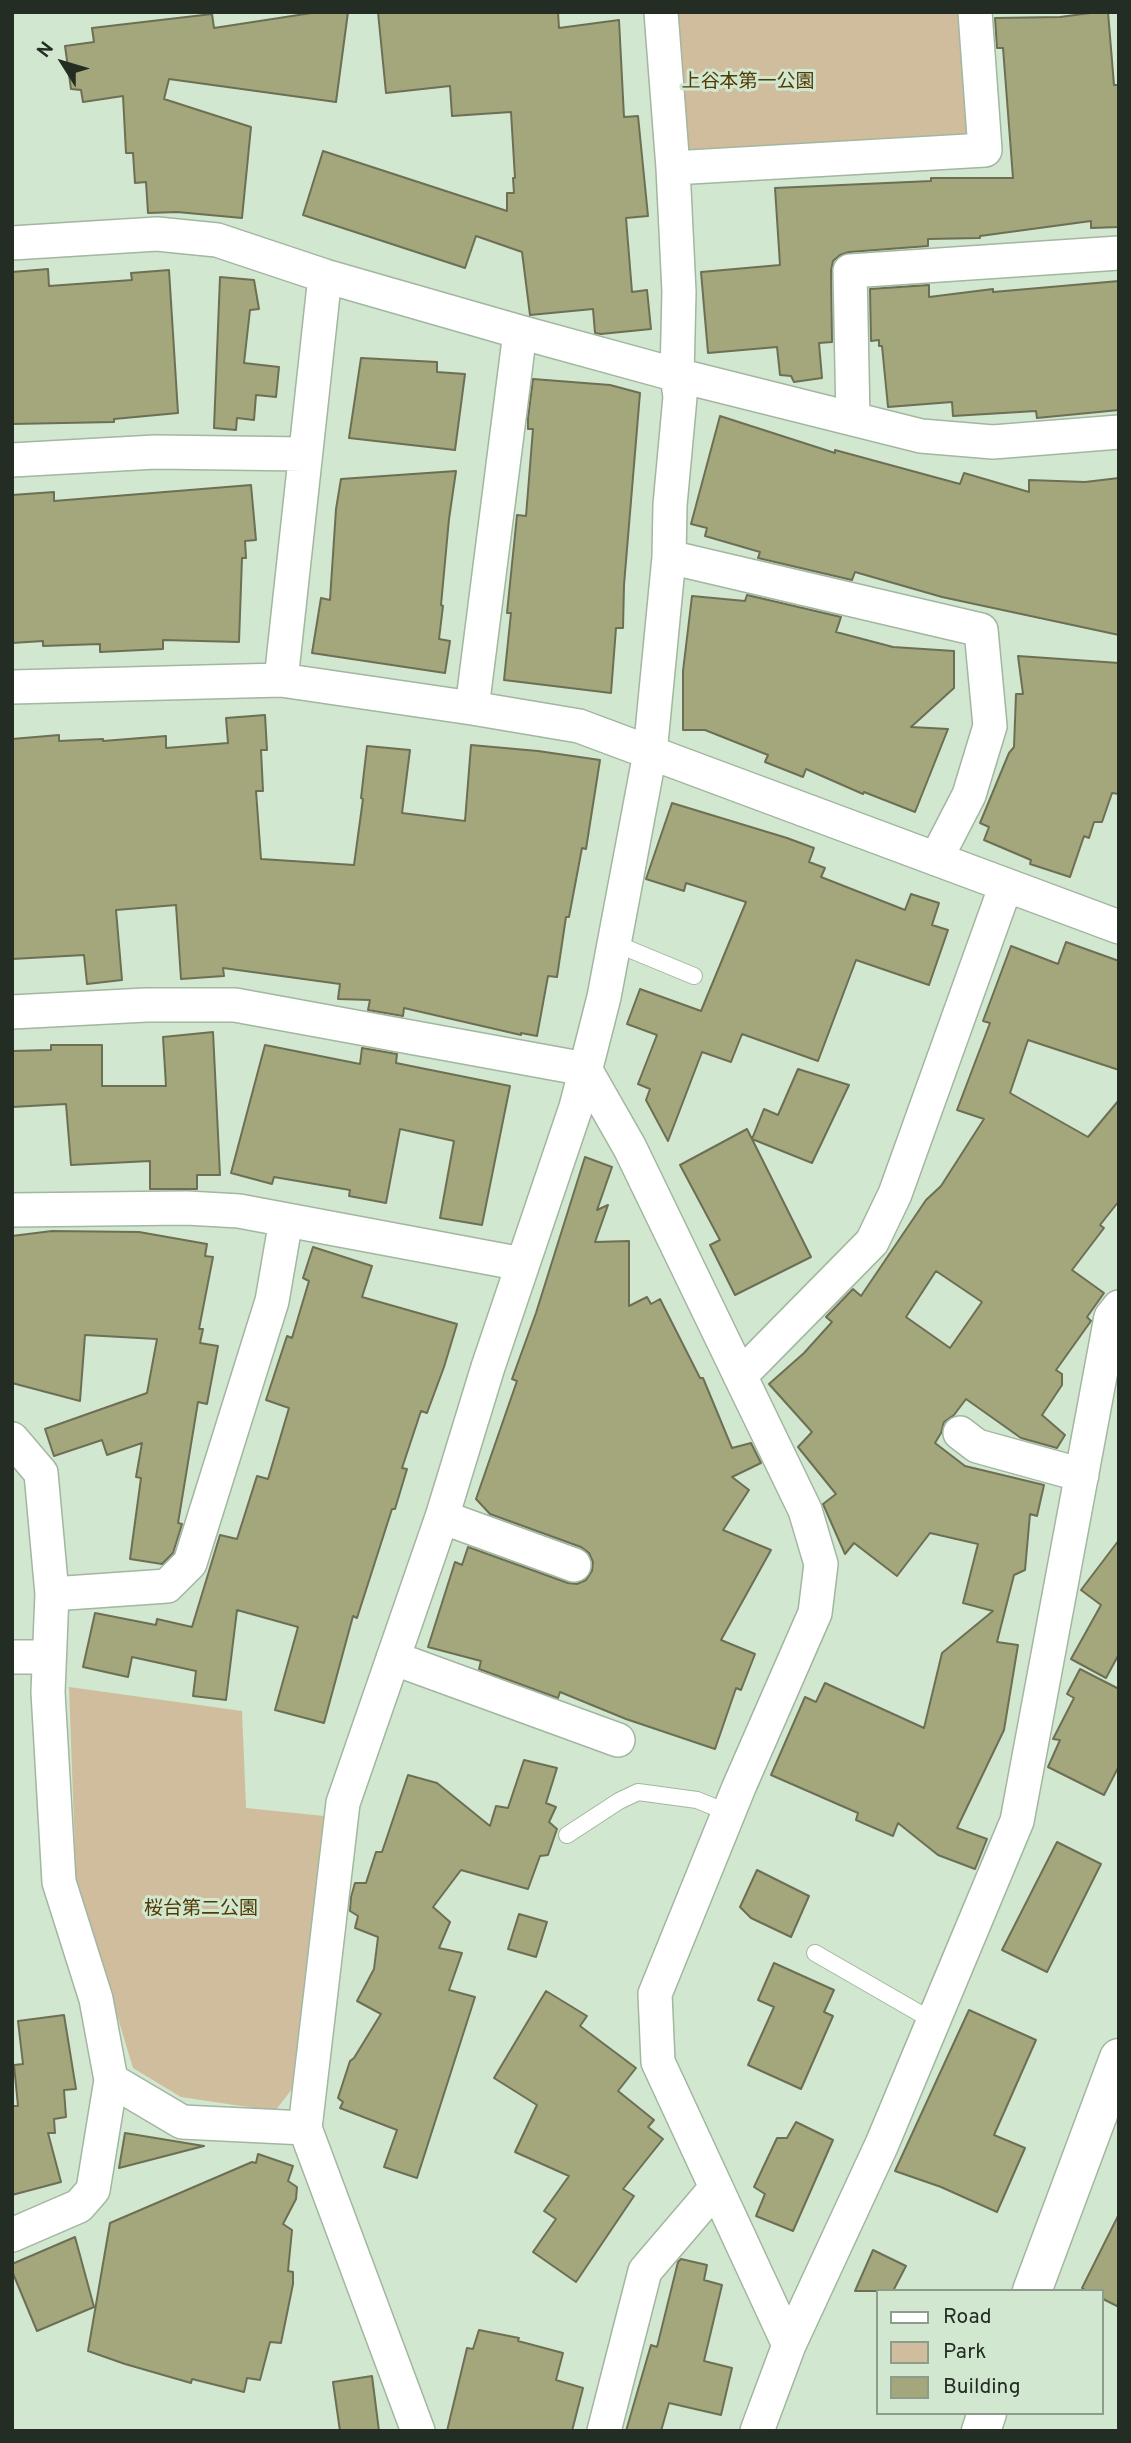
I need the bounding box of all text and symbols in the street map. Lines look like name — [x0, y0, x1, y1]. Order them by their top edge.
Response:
north arrow — [28, 28, 98, 98]
text: N — [33, 38, 60, 63]
park label: 上谷本第一公園 — [682, 72, 814, 94]
park label: 桜台第二公園 — [144, 1899, 258, 1921]
legend — [876, 2289, 1103, 2415]
text: Road — [943, 2304, 992, 2331]
text: Park — [943, 2339, 986, 2366]
text: Building — [943, 2374, 1021, 2401]

